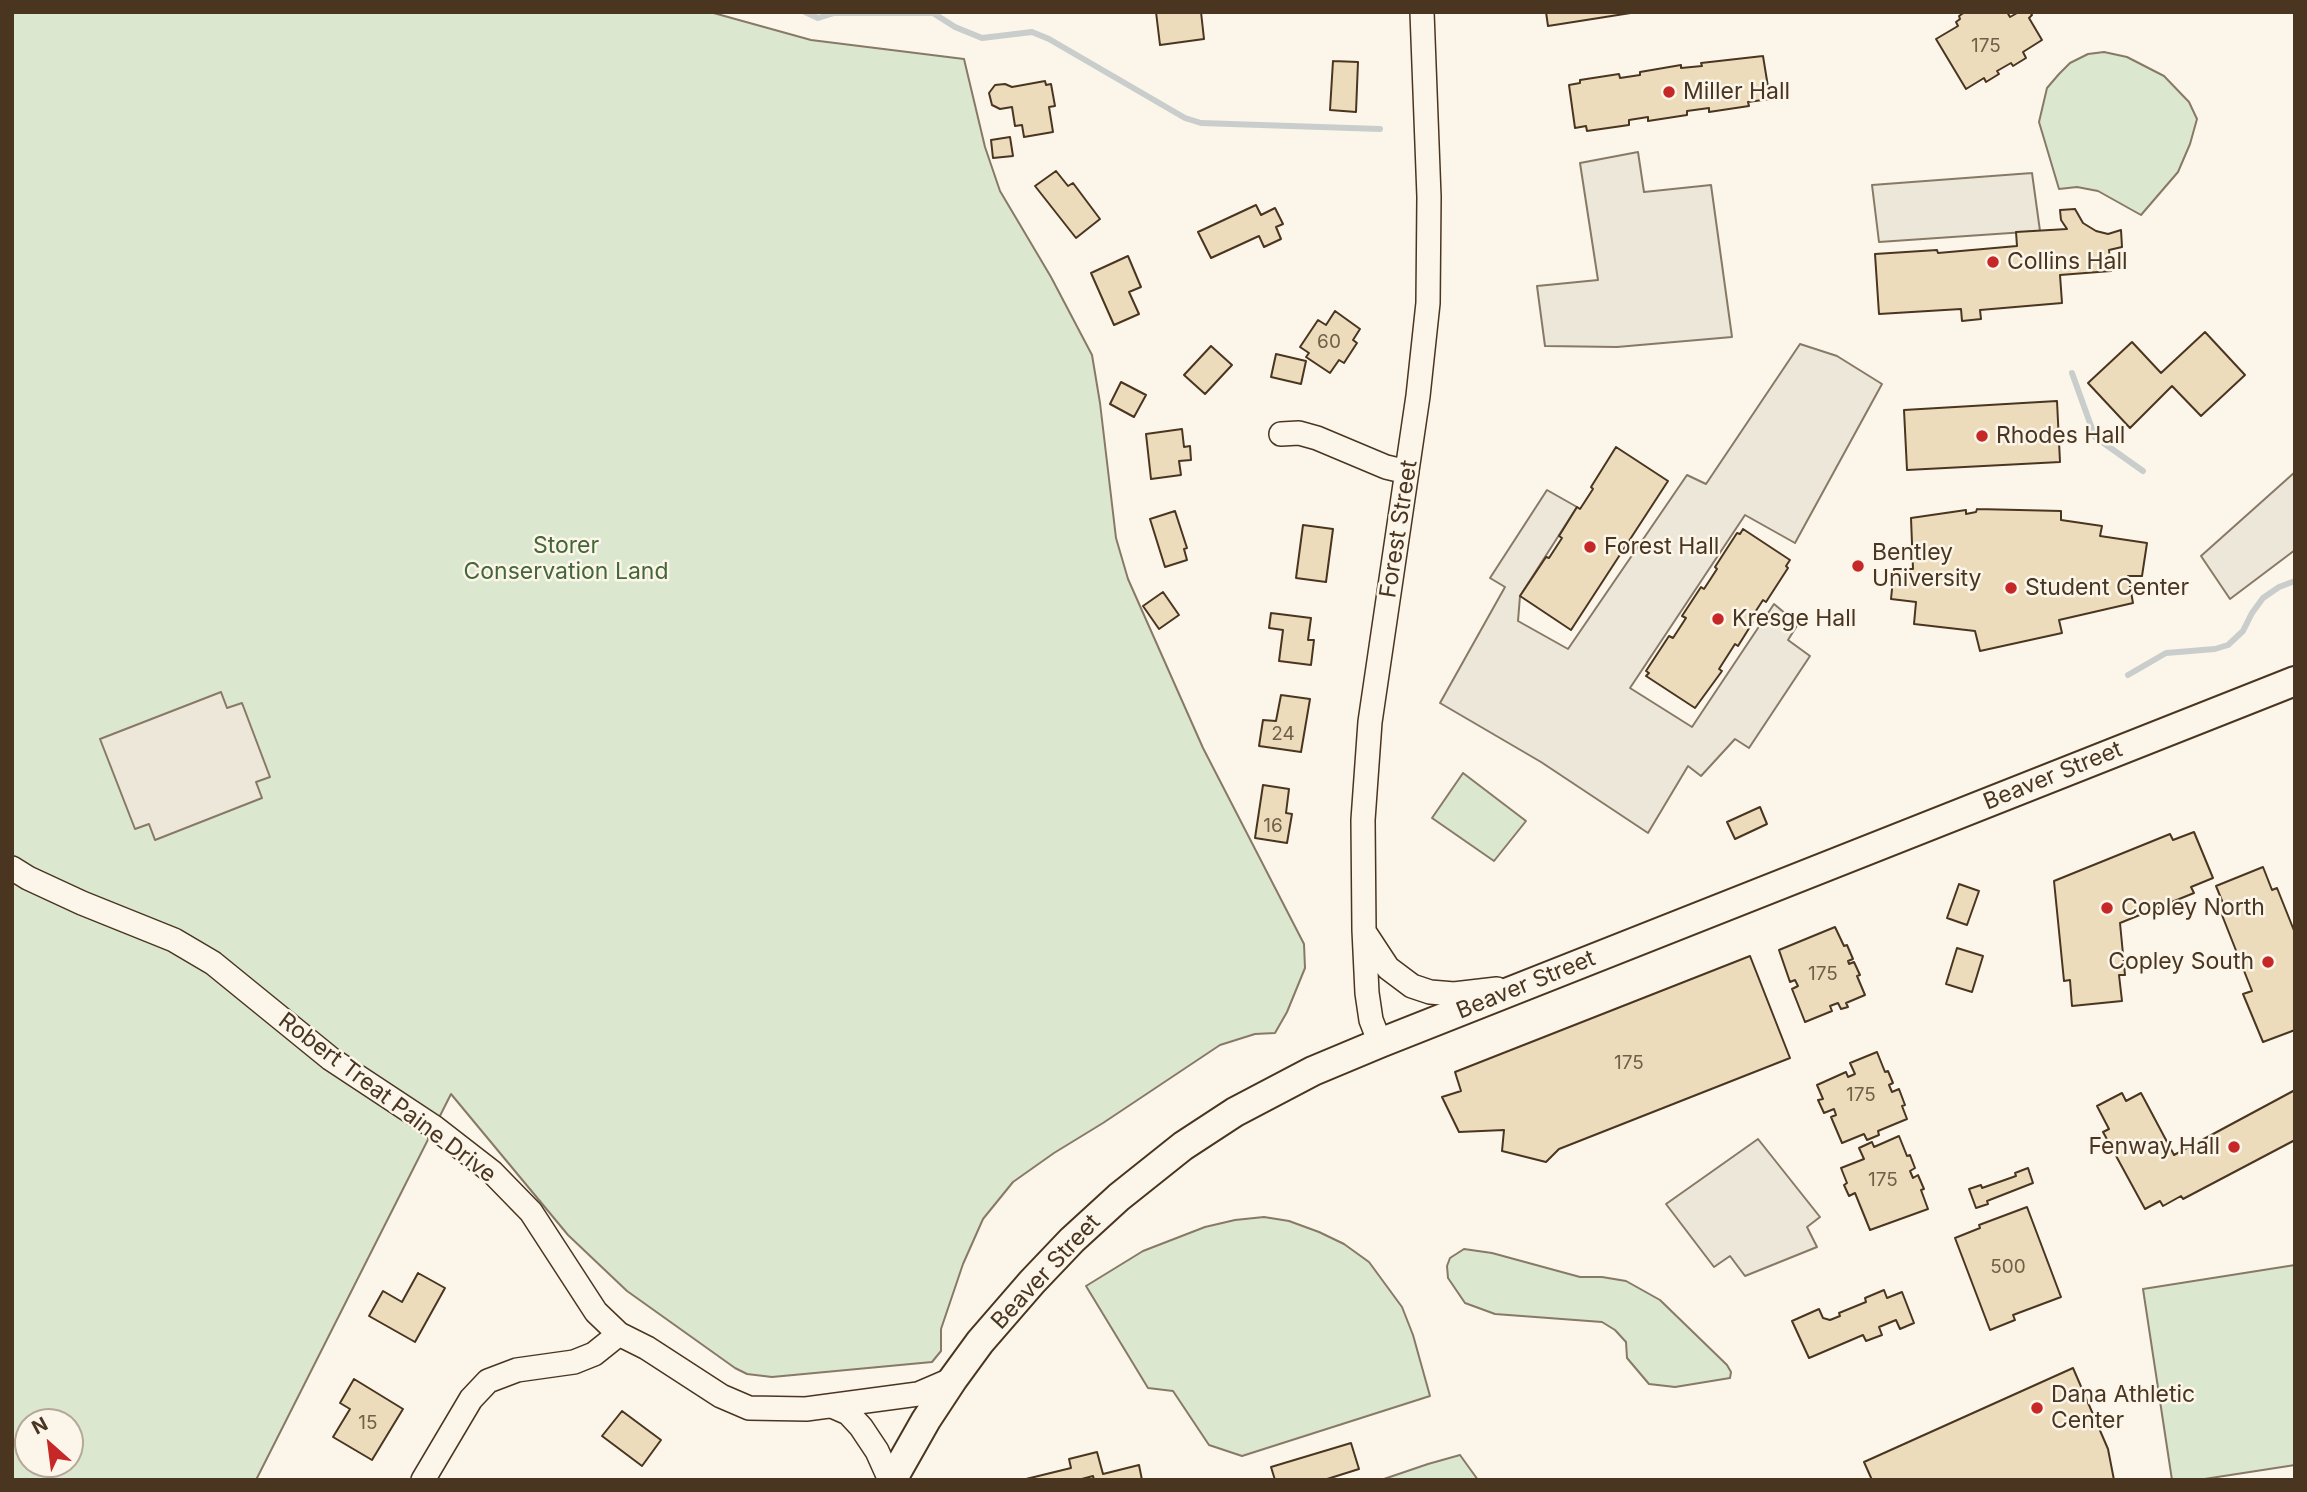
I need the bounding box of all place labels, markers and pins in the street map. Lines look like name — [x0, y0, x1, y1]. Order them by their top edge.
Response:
place label: Miller Hall — [1683, 78, 1790, 106]
marker: Miller Hall — [1661, 84, 1677, 100]
place label: Collins Hall — [2007, 248, 2128, 276]
marker: Collins Hall — [1985, 254, 2001, 270]
place label: Rhodes Hall — [1996, 422, 2125, 450]
marker: Rhodes Hall — [1974, 428, 1990, 444]
place label: Forest Hall — [1604, 533, 1719, 561]
marker: Forest Hall — [1582, 539, 1598, 555]
place label: Bentley University — [1872, 539, 1981, 593]
marker: Bentley University — [1850, 558, 1866, 574]
place label: Student Center — [2025, 574, 2189, 602]
marker: Student Center — [2003, 580, 2019, 596]
place label: Kresge Hall — [1732, 605, 1856, 633]
marker: Kresge Hall — [1710, 611, 1726, 627]
place label: Copley North — [2121, 894, 2265, 922]
marker: Copley North — [2099, 900, 2115, 916]
place label: Copley South — [2108, 948, 2254, 976]
marker: Copley South — [2260, 954, 2276, 970]
place label: Fenway Hall — [2088, 1133, 2220, 1161]
marker: Fenway Hall — [2226, 1139, 2242, 1155]
place label: Dana Athletic Center — [2051, 1381, 2195, 1435]
marker: Dana Athletic Center — [2029, 1400, 2045, 1416]

